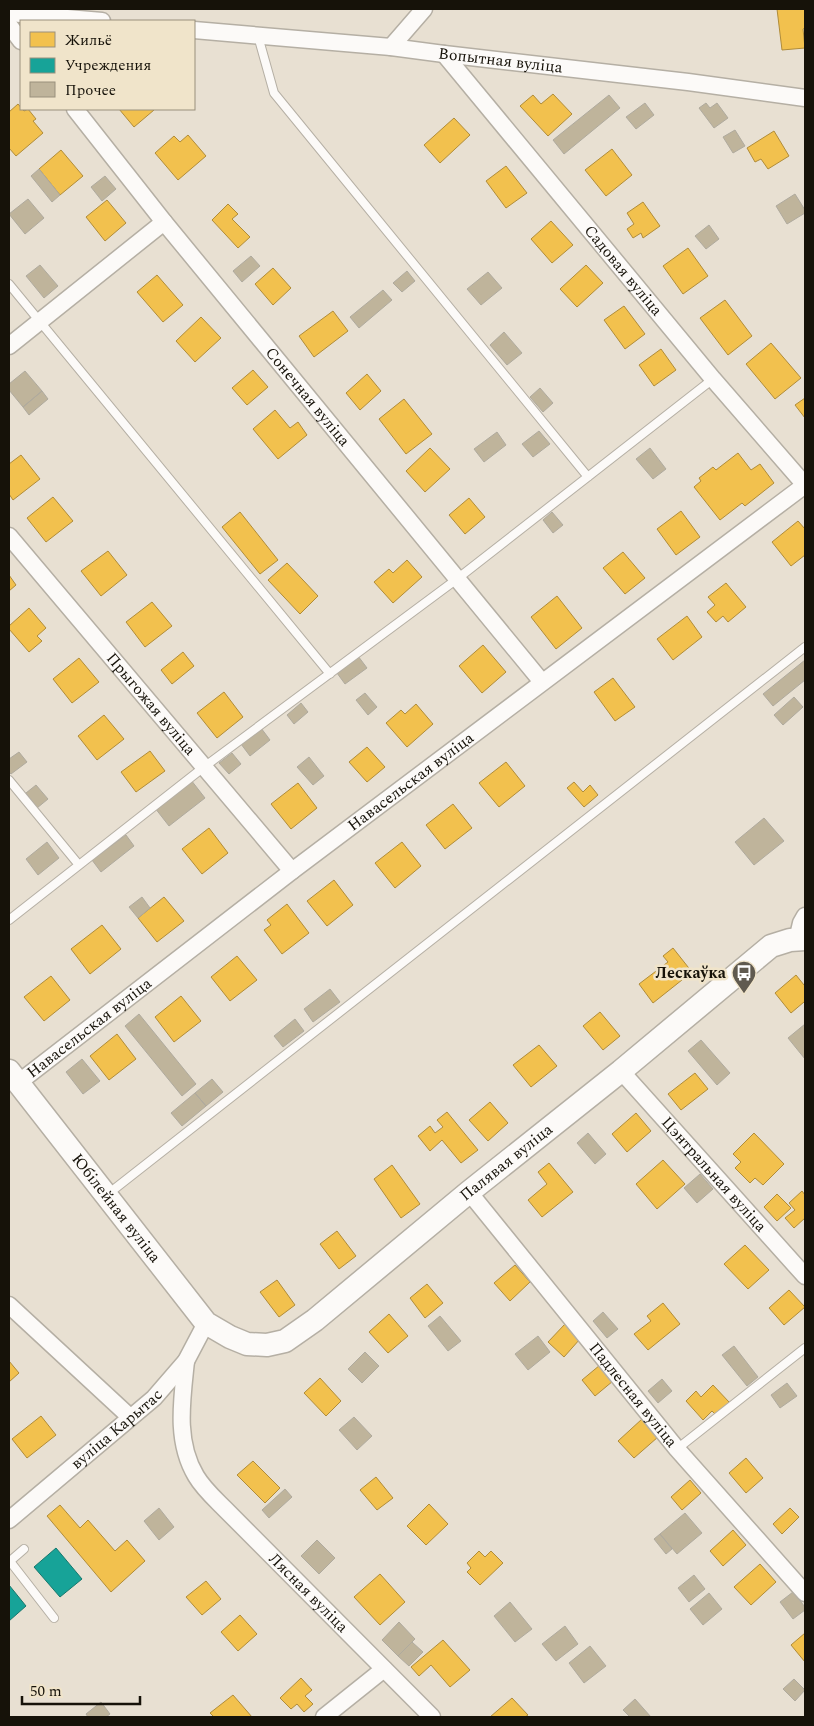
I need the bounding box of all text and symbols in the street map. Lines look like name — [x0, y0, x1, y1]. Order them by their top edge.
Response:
legend — [20, 20, 195, 110]
text: Жильё — [65, 29, 112, 52]
street label: Вопытная вуліца — [437, 41, 564, 80]
text: Учреждения — [65, 54, 151, 77]
text: Прочее — [65, 79, 116, 102]
street label: Садовая вуліца — [578, 220, 668, 322]
street label: Сонечная вуліца — [259, 342, 356, 452]
street label: Прыгожая вуліца — [100, 647, 202, 761]
street label: Навасельская вуліца — [343, 726, 479, 837]
bus stop icon: Лескаўка — [731, 960, 757, 994]
place label: Лескаўка — [655, 961, 727, 985]
street label: Навасельская вуліца — [21, 972, 157, 1084]
street label: Цэнтральная вуліца — [655, 1111, 772, 1238]
street label: Палявая вуліца — [454, 1118, 558, 1207]
street label: Юбілейная вуліца — [66, 1148, 167, 1268]
street label: Падлесная вуліца — [583, 1337, 683, 1453]
street label: вуліца Карытас — [66, 1384, 169, 1475]
street label: Лясная вуліца — [263, 1547, 354, 1638]
scale bar — [22, 1674, 140, 1706]
text: 50 m — [30, 1680, 62, 1703]

